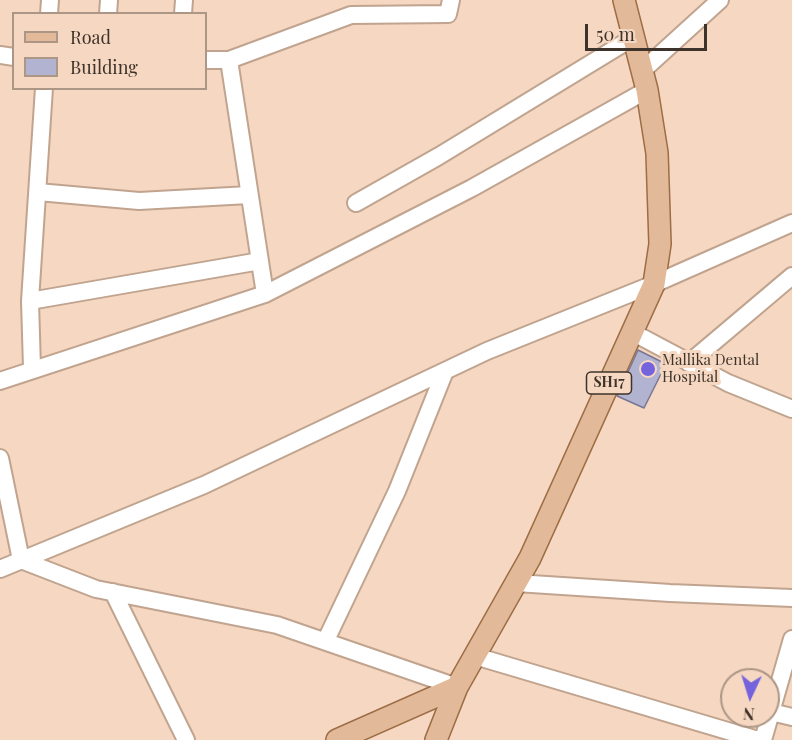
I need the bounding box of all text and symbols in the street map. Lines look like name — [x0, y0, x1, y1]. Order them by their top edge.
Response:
legend — [12, 12, 207, 90]
scale bar — [588, 12, 710, 50]
text: 50 m — [596, 22, 635, 46]
text: Road — [70, 25, 111, 49]
text: Building — [70, 55, 138, 79]
place label: Mallika Dental Hospital — [662, 351, 759, 386]
marker: Mallika Dental Hospital — [639, 360, 657, 378]
road number: SH17 — [586, 372, 632, 394]
north arrow — [720, 668, 780, 728]
text: N — [742, 704, 755, 725]

